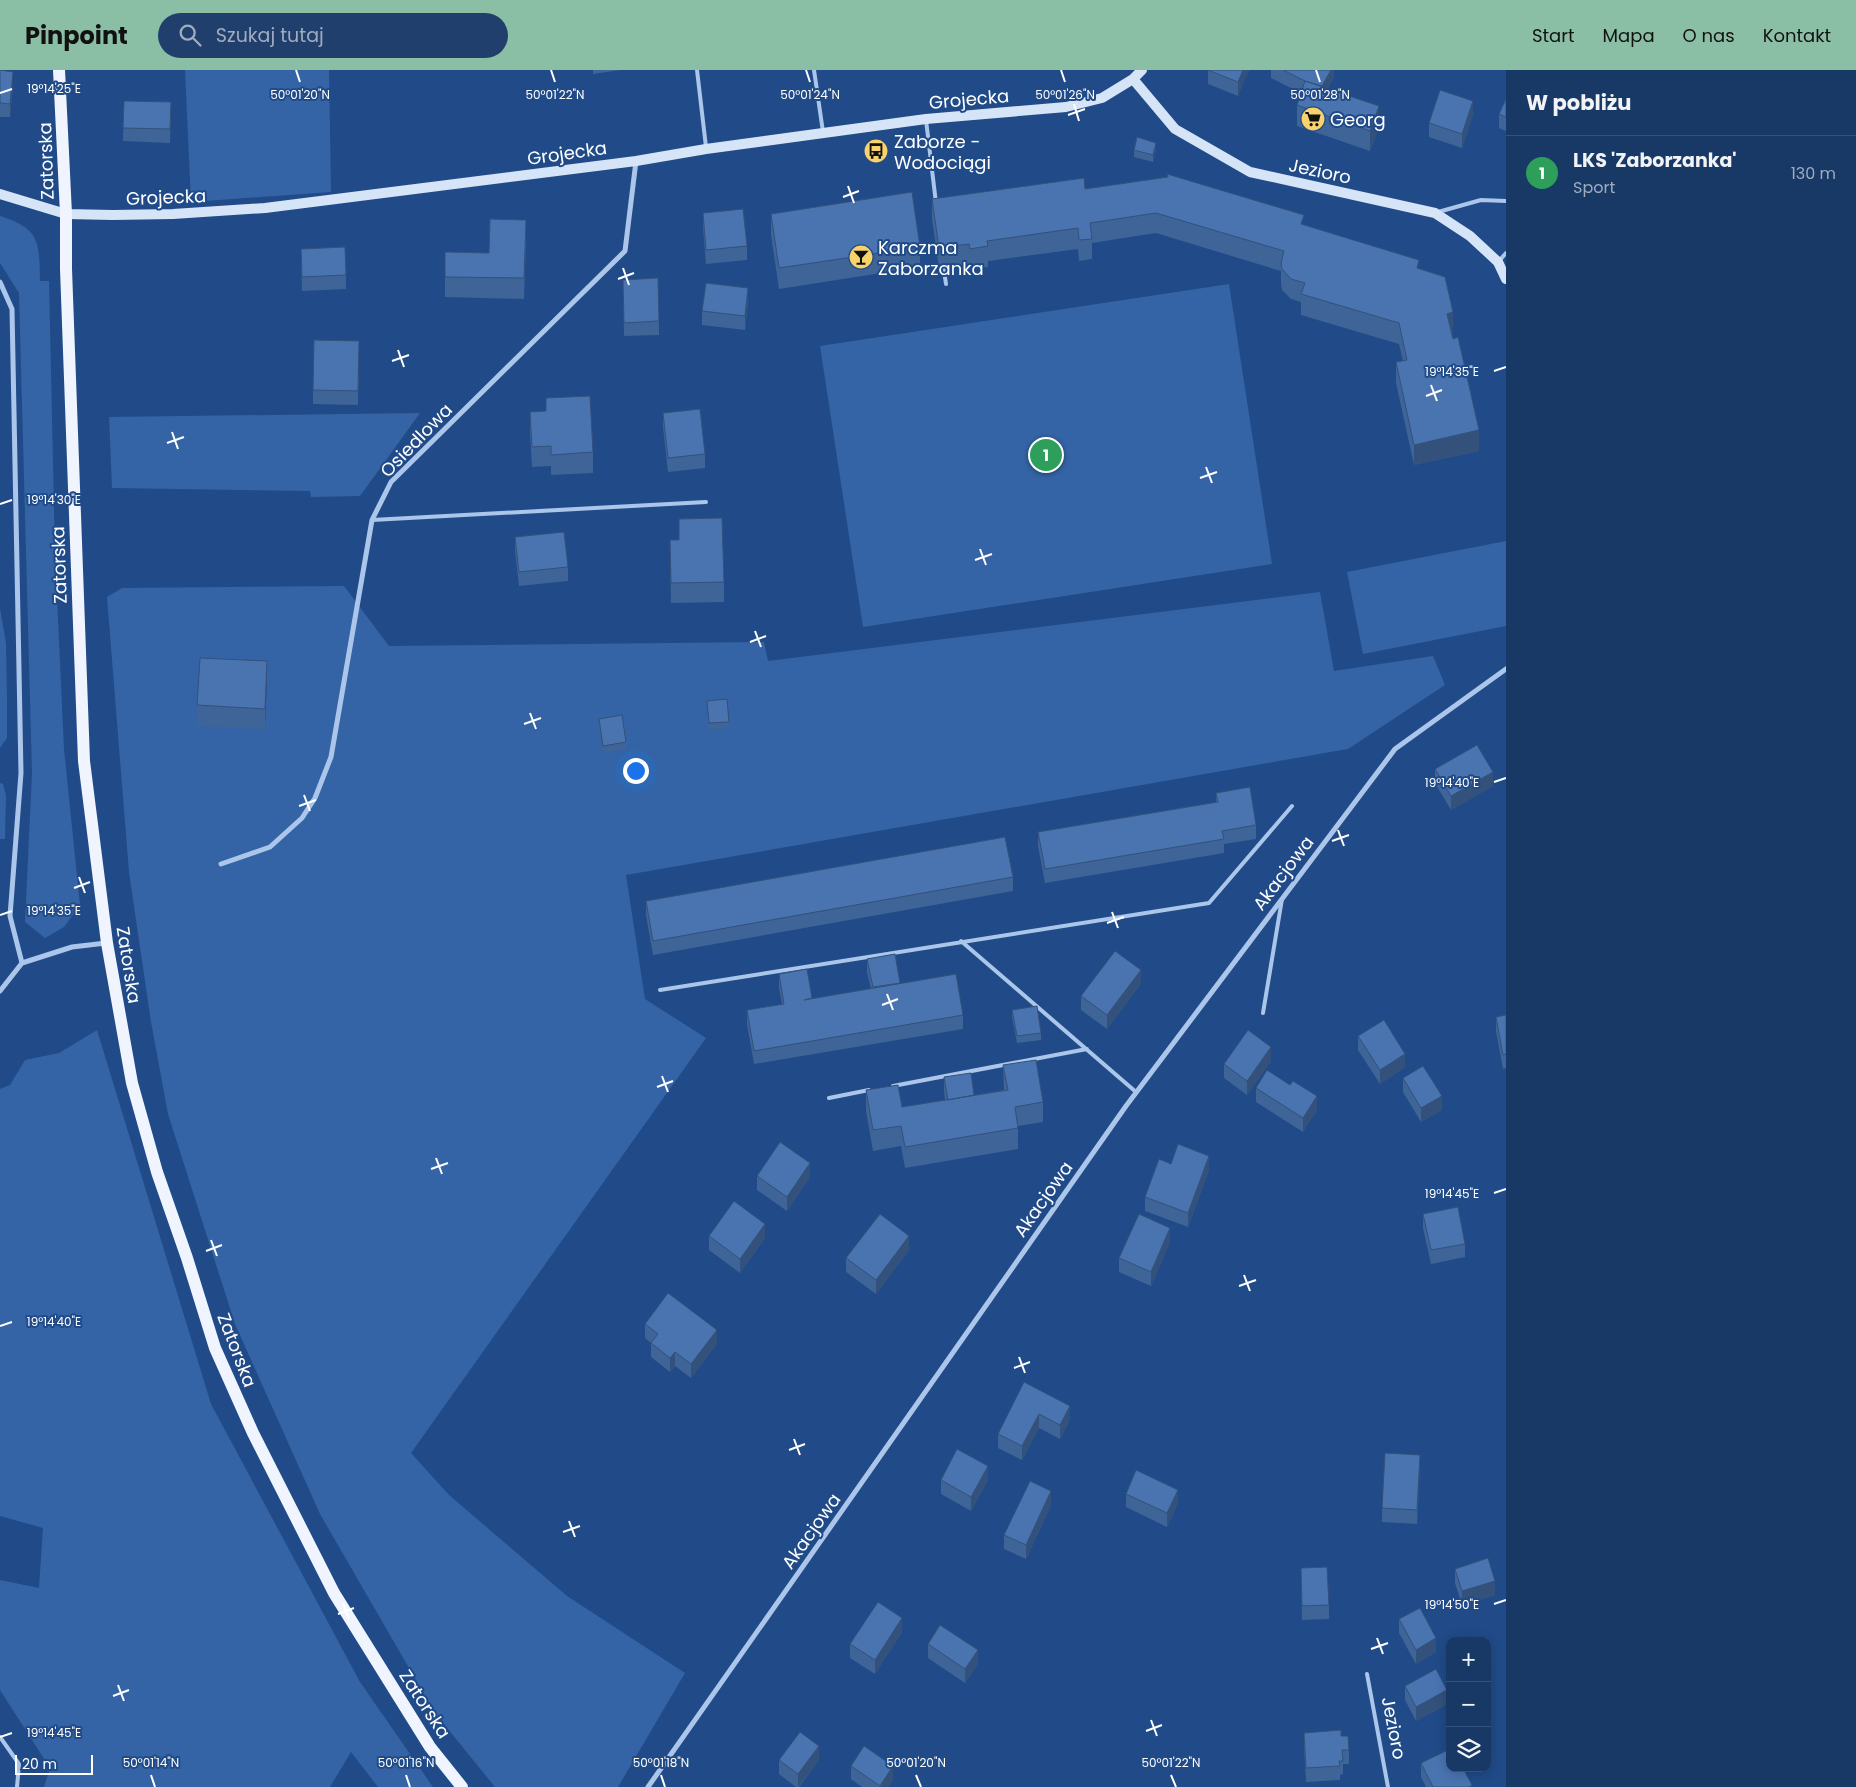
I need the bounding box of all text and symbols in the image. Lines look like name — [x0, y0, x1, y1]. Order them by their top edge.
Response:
search box — [158, 13, 508, 58]
text: Pinpoint — [25, 19, 128, 52]
icon: search — [176, 21, 204, 49]
text: Szukaj tutaj — [216, 22, 324, 49]
text: Start — [1532, 23, 1575, 48]
text: Mapa — [1603, 23, 1655, 48]
text: O nas — [1683, 23, 1735, 48]
text: Kontakt — [1763, 23, 1831, 48]
text: 19°14'25"E — [27, 80, 81, 97]
street label: Grojecka — [928, 83, 1010, 115]
text: 50°01'20"N — [270, 86, 330, 103]
text: 50°01'22"N — [525, 86, 585, 103]
text: 50°01'24"N — [780, 86, 840, 103]
text: 50°01'26"N — [1035, 86, 1095, 103]
text: 50°01'28"N — [1290, 86, 1350, 103]
text: W pobliżu — [1526, 88, 1631, 117]
supermarket icon: Georg — [1300, 106, 1326, 132]
place label: Georg — [1330, 107, 1386, 132]
street label: Zatorska — [32, 122, 60, 200]
place label: Zaborze - Wodociągi — [894, 129, 991, 175]
street label: Grojecka — [526, 135, 608, 171]
bus stop icon: Zaborze - Wodociągi — [863, 138, 889, 164]
text: LKS 'Zaborzanka' — [1573, 147, 1737, 174]
street label: Jezioro — [1287, 152, 1353, 190]
text: 1 — [1539, 162, 1545, 185]
text: 130 m — [1791, 162, 1836, 185]
text: Sport — [1573, 176, 1615, 199]
street label: Grojecka — [125, 183, 207, 211]
place label: Karczma Zaborzanka — [878, 235, 984, 281]
bar icon: Karczma Zaborzanka — [848, 244, 874, 270]
text: 19°14'35"E — [1425, 363, 1479, 380]
street label: Osiedlowa — [374, 397, 458, 483]
pin: 1 — [1030, 436, 1062, 474]
text: 19°14'30"E — [27, 491, 81, 508]
street label: Zatorska — [45, 526, 73, 604]
your location — [623, 758, 649, 784]
text: 19°14'40"E — [1425, 774, 1479, 791]
street label: Akacjowa — [1247, 831, 1319, 915]
text: 19°14'35"E — [27, 902, 81, 919]
street label: Zatorska — [111, 925, 147, 1005]
street label: Akacjowa — [1008, 1156, 1078, 1242]
text: 19°14'45"E — [1425, 1185, 1479, 1202]
street label: Zatorska — [211, 1309, 263, 1391]
text: 19°14'40"E — [27, 1313, 81, 1330]
street label: Akacjowa — [776, 1488, 846, 1574]
text: 19°14'50"E — [1425, 1596, 1479, 1613]
map controls — [1446, 1637, 1491, 1772]
button: + — [1446, 1637, 1491, 1682]
street label: Zatorska — [393, 1665, 457, 1743]
button: − — [1446, 1682, 1491, 1727]
street label: Jezioro — [1376, 1695, 1412, 1761]
text: 19°14'45"E — [27, 1724, 81, 1741]
button: layers — [1446, 1727, 1491, 1772]
scale bar — [15, 1752, 92, 1775]
text: 20 m — [22, 1754, 57, 1774]
text: 50°01'14"N — [123, 1754, 179, 1771]
text: 50°01'16"N — [378, 1754, 434, 1771]
text: 50°01'18"N — [633, 1754, 689, 1771]
text: 50°01'20"N — [886, 1754, 946, 1771]
text: 50°01'22"N — [1141, 1754, 1201, 1771]

